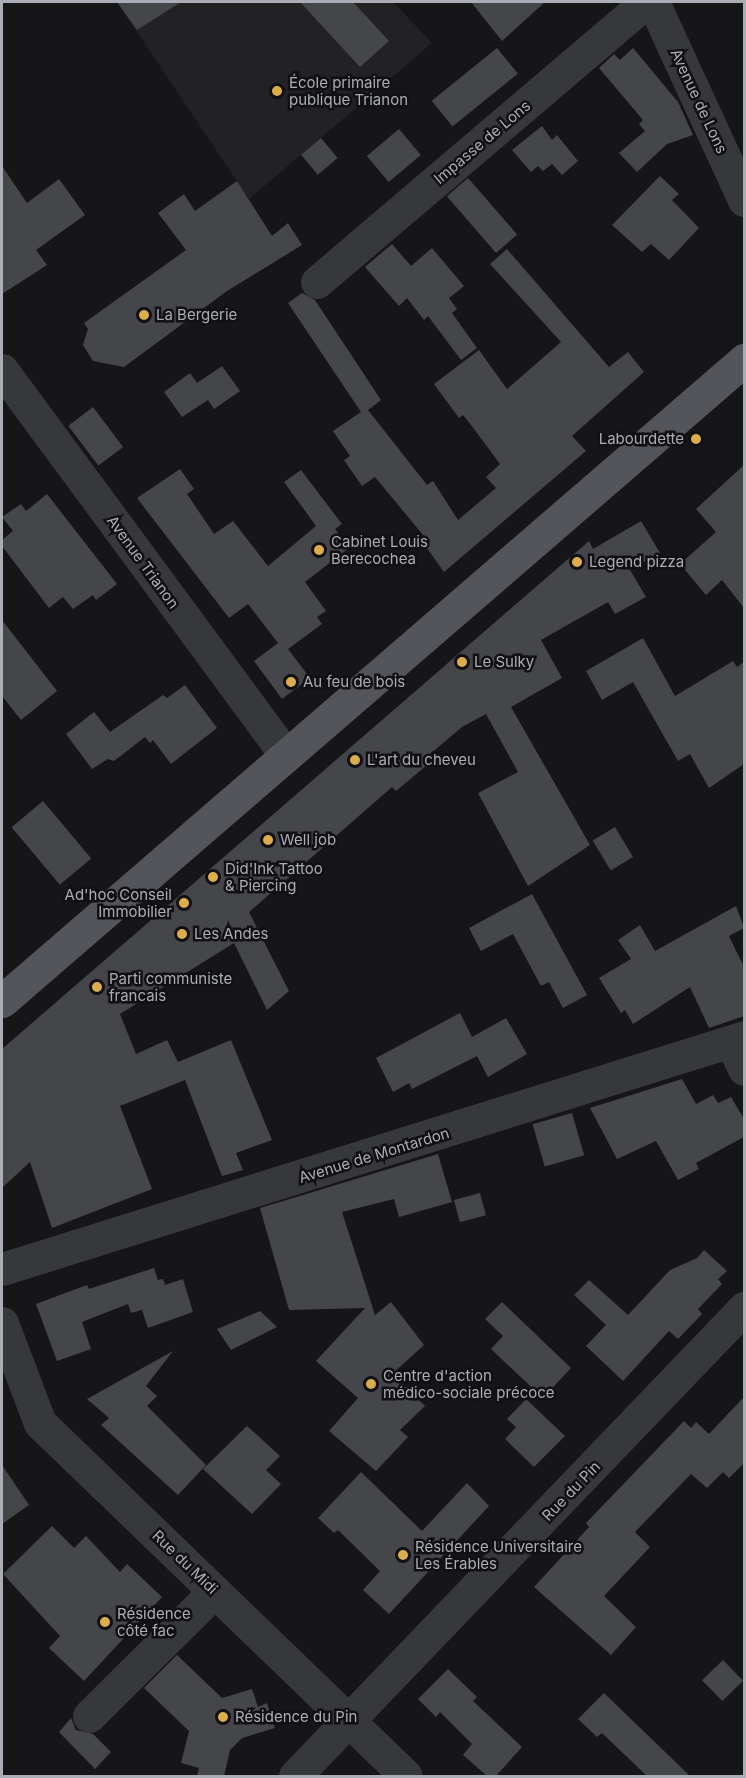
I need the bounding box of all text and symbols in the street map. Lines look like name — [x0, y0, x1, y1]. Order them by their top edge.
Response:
street label: Avenue de Lons — [667, 46, 731, 156]
place label: École primaire publique Trianon — [289, 73, 408, 108]
marker: École primaire publique Trianon — [270, 84, 284, 98]
street label: Impasse de Lons — [430, 96, 534, 188]
place label: La Bergerie — [156, 306, 237, 324]
marker: La Bergerie — [137, 308, 151, 322]
place label: Labourdette — [599, 430, 684, 448]
marker: Labourdette — [689, 432, 703, 446]
street label: Avenue Trianon — [103, 512, 183, 612]
place label: Cabinet Louis Berecochea — [331, 532, 428, 567]
marker: Cabinet Louis Berecochea — [312, 543, 326, 557]
place label: Legend pizza — [589, 553, 684, 571]
marker: Legend pizza — [570, 555, 584, 569]
place label: Le Sulky — [474, 653, 534, 671]
marker: Le Sulky — [455, 655, 469, 669]
place label: Au feu de bois — [303, 673, 405, 691]
marker: Au feu de bois — [284, 675, 298, 689]
place label: L'art du cheveu — [367, 751, 476, 769]
marker: L'art du cheveu — [348, 753, 362, 767]
place label: Well job — [280, 831, 336, 849]
marker: Well job — [261, 833, 275, 847]
place label: Did'Ink Tattoo & Piercing — [225, 859, 323, 894]
marker: Did'Ink Tattoo & Piercing — [206, 870, 220, 884]
place label: Ad'hoc Conseil Immobilier — [65, 885, 172, 920]
marker: Ad'hoc Conseil Immobilier — [177, 896, 191, 910]
place label: Les Andes — [194, 925, 268, 943]
marker: Les Andes — [175, 927, 189, 941]
place label: Parti communiste francais — [109, 969, 232, 1004]
marker: Parti communiste francais — [90, 980, 104, 994]
street label: Avenue de Montardon — [297, 1124, 451, 1186]
place label: Centre d'action médico-sociale précoce — [383, 1366, 555, 1401]
marker: Centre d'action médico-sociale précoce — [364, 1377, 378, 1391]
street label: Rue du Pin — [538, 1457, 604, 1525]
street label: Rue du Midi — [149, 1526, 221, 1598]
place label: Résidence Universitaire Les Érables — [415, 1537, 582, 1572]
marker: Résidence Universitaire Les Érables — [396, 1548, 410, 1562]
place label: Résidence côté fac — [117, 1604, 191, 1639]
marker: Résidence côté fac — [98, 1615, 112, 1629]
place label: Résidence du Pin — [235, 1708, 357, 1726]
marker: Résidence du Pin — [216, 1710, 230, 1724]

